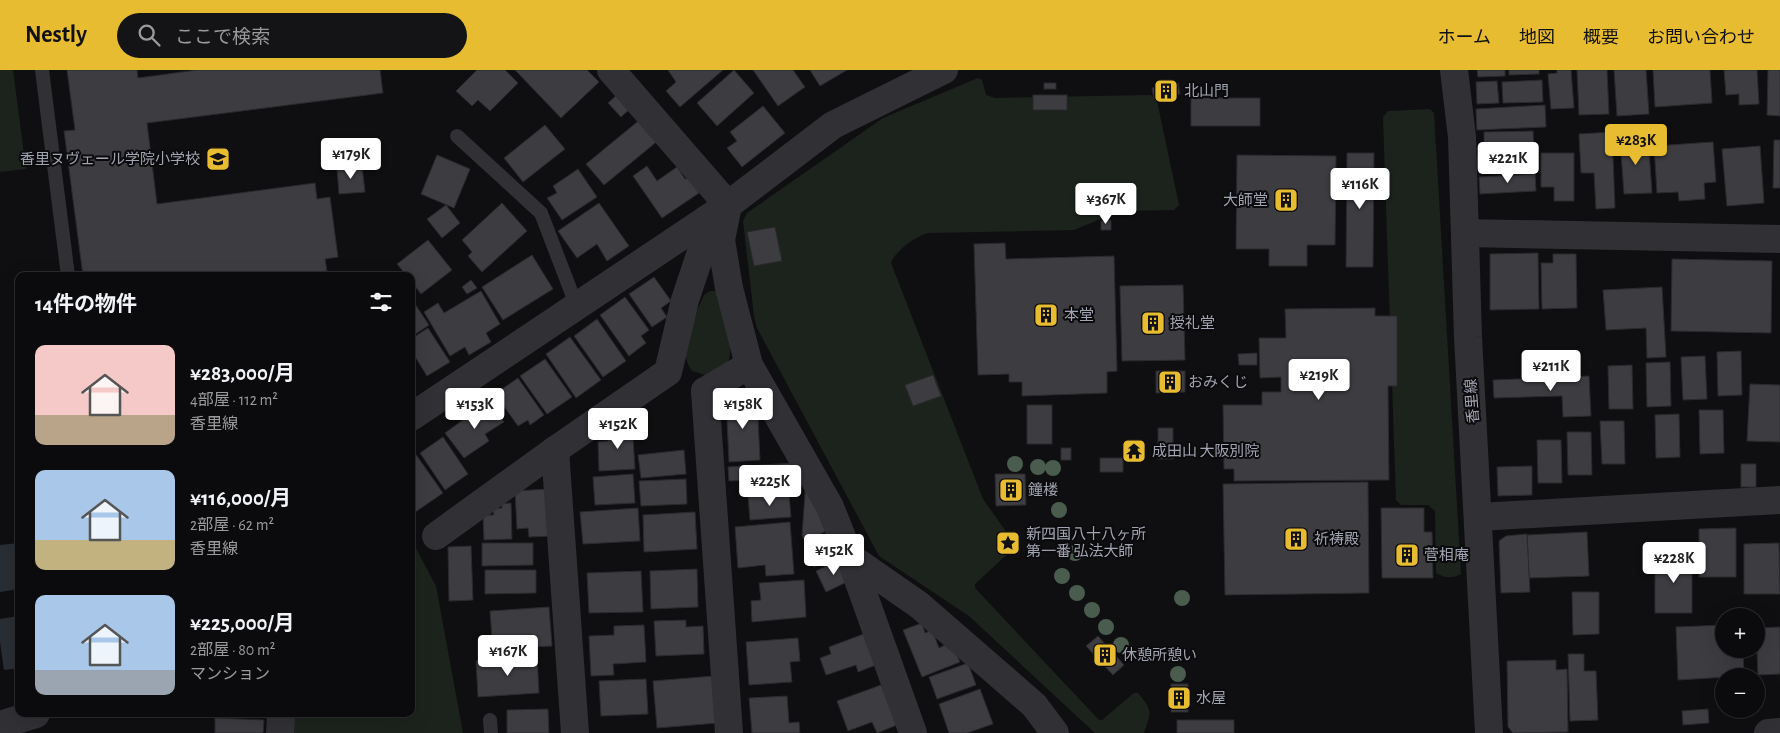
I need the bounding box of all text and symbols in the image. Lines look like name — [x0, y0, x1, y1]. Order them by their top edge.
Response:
search box — [117, 13, 467, 58]
icon: search — [135, 21, 163, 49]
text: Nestly — [25, 23, 87, 47]
text: ここで検索 — [175, 28, 270, 47]
text: ホーム — [1438, 29, 1491, 47]
text: 地図 — [1519, 29, 1555, 47]
text: 概要 — [1583, 29, 1619, 47]
text: お問い合わせ — [1647, 29, 1755, 47]
building icon: 北山門 — [1153, 78, 1179, 104]
place label: 北山門 — [1184, 82, 1229, 99]
pin: ¥283K — [1601, 124, 1671, 166]
text: ¥283K — [1616, 132, 1656, 148]
pin: ¥179K — [316, 138, 386, 180]
pin: ¥221K — [1473, 142, 1543, 184]
school or university icon: 香里ヌヴェール学院小学校 — [205, 146, 231, 172]
text: ¥179K — [332, 146, 370, 162]
text: ¥221K — [1489, 150, 1527, 166]
place label: 香里ヌヴェール学院小学校 — [20, 151, 200, 167]
pin: ¥116K — [1325, 168, 1395, 210]
text: ¥116K — [1341, 176, 1379, 192]
pin: ¥367K — [1071, 182, 1141, 225]
building icon: 大師堂 — [1273, 187, 1299, 213]
text: ¥367K — [1086, 191, 1126, 207]
place label: 大師堂 — [1223, 192, 1268, 208]
icon: filters — [367, 288, 395, 316]
text: 14件の物件 — [35, 294, 137, 315]
building icon: 本堂 — [1033, 302, 1059, 328]
place label: 本堂 — [1064, 307, 1094, 323]
building icon: 授礼堂 — [1140, 310, 1166, 336]
place label: 授礼堂 — [1170, 315, 1215, 331]
pin: ¥211K — [1516, 350, 1586, 392]
pin: ¥219K — [1284, 358, 1354, 401]
text: ¥211K — [1533, 358, 1569, 374]
text: ¥283,000/月 — [190, 363, 295, 384]
icon: home — [75, 365, 135, 425]
text: ¥219K — [1300, 367, 1338, 383]
building icon: おみくじ — [1157, 369, 1183, 395]
place label: おみくじ — [1188, 374, 1248, 390]
street label: 香里線 — [1462, 378, 1482, 424]
pin: ¥153K — [440, 388, 510, 430]
pin: ¥158K — [708, 388, 778, 430]
text: 4部屋 · 112 m² — [190, 392, 278, 408]
text: ¥153K — [456, 396, 494, 412]
text: ¥158K — [724, 396, 762, 412]
pin: ¥152K — [583, 408, 653, 450]
text: 香里線 — [190, 416, 238, 432]
text: ¥152K — [599, 416, 637, 432]
temple icon: 成田山 大阪別院 — [1121, 438, 1147, 464]
place label: 成田山 大阪別院 — [1152, 443, 1259, 459]
pin: ¥225K — [735, 464, 805, 507]
text: ¥225K — [750, 473, 790, 489]
building icon: 鐘楼 — [998, 477, 1024, 503]
place label: 鐘楼 — [1028, 481, 1058, 498]
text: ¥116,000/月 — [190, 488, 291, 509]
icon: home — [75, 490, 135, 550]
text: 2部屋 · 62 m² — [190, 517, 274, 533]
place label: 新四国八十八ヶ所 第一番 弘法大師 — [1026, 526, 1146, 559]
building icon: 祈祷殿 — [1283, 526, 1309, 552]
place icon: 新四国八十八ヶ所 第一番 弘法大師 — [995, 530, 1021, 556]
place label: 祈祷殿 — [1314, 530, 1359, 547]
pin: ¥152K — [799, 534, 869, 576]
text: 香里線 — [190, 541, 238, 557]
text: ¥152K — [815, 542, 853, 558]
building icon: 菅相庵 — [1394, 542, 1420, 568]
pin: ¥228K — [1639, 542, 1709, 584]
place label: 菅相庵 — [1424, 547, 1469, 563]
text: ¥228K — [1654, 550, 1694, 566]
map controls — [1715, 608, 1765, 718]
button: + — [1715, 608, 1765, 658]
text: ¥225,000/月 — [190, 613, 295, 634]
icon: home — [75, 615, 135, 675]
pin: ¥167K — [473, 634, 543, 677]
text: 2部屋 · 80 m² — [190, 642, 275, 658]
building icon: 休憩所憩い — [1092, 642, 1118, 668]
text: ¥167K — [489, 643, 527, 659]
place label: 休憩所憩い — [1122, 646, 1197, 663]
text: マンション — [190, 666, 270, 682]
button: − — [1715, 668, 1765, 718]
building icon: 水屋 — [1166, 685, 1192, 711]
place label: 水屋 — [1196, 690, 1226, 706]

